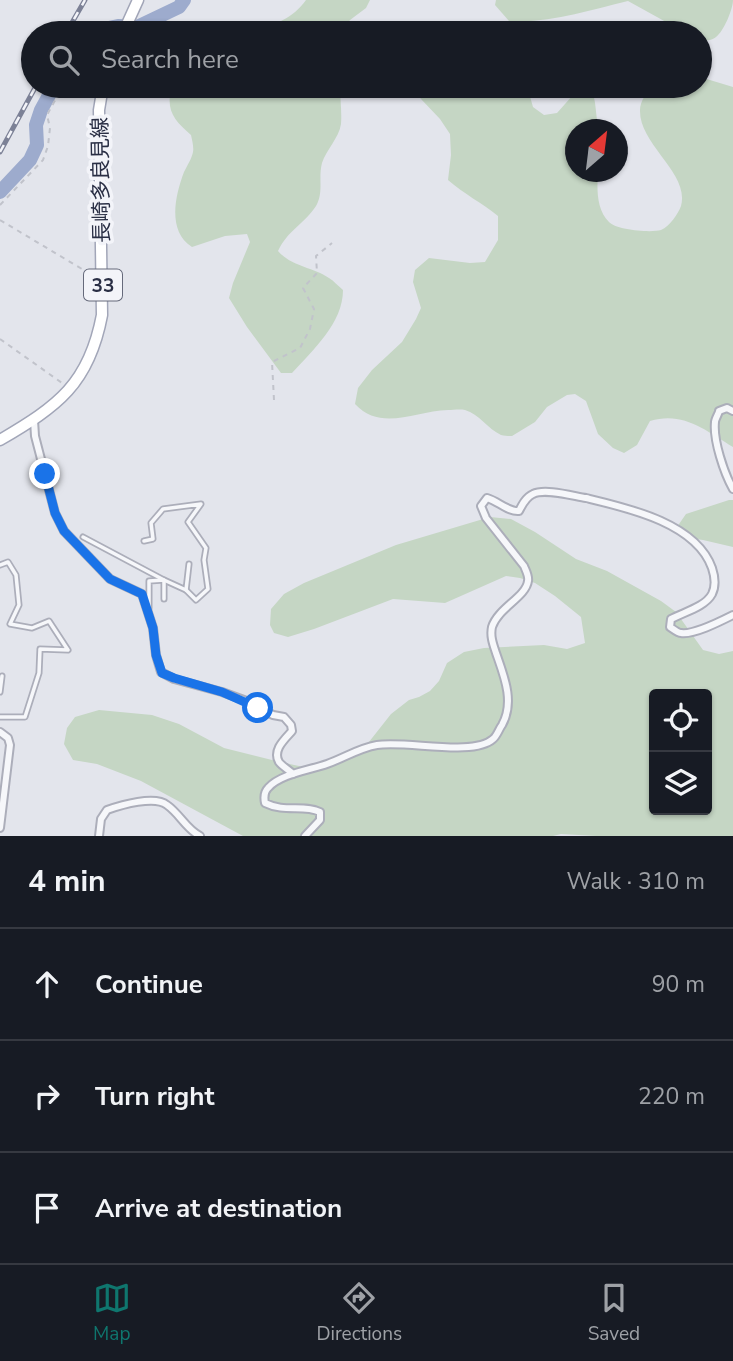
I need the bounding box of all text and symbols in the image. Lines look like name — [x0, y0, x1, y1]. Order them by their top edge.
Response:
search box — [21, 21, 712, 98]
icon: search — [45, 41, 83, 79]
text: Search here — [101, 42, 239, 77]
street label: 長崎多良見線 — [86, 117, 116, 243]
north arrow — [565, 119, 628, 182]
road number: 33 — [84, 270, 122, 300]
route end — [29, 458, 60, 489]
map controls — [649, 689, 712, 815]
button: locate — [649, 689, 712, 752]
route start — [242, 692, 273, 723]
button: layers — [649, 752, 712, 815]
text: 4 min — [28, 861, 106, 902]
text: Walk · 310 m — [566, 866, 705, 897]
icon: ahead — [28, 965, 66, 1003]
text: Continue — [95, 967, 203, 1002]
text: 90 m — [652, 969, 705, 1000]
icon: right — [28, 1077, 66, 1115]
text: Turn right — [95, 1079, 214, 1114]
text: 220 m — [638, 1081, 705, 1112]
icon: arrive — [28, 1189, 66, 1227]
text: Arrive at destination — [95, 1191, 342, 1226]
tab: Map — [93, 1279, 131, 1347]
tab: Directions — [316, 1279, 402, 1347]
tab: Saved — [588, 1279, 640, 1347]

